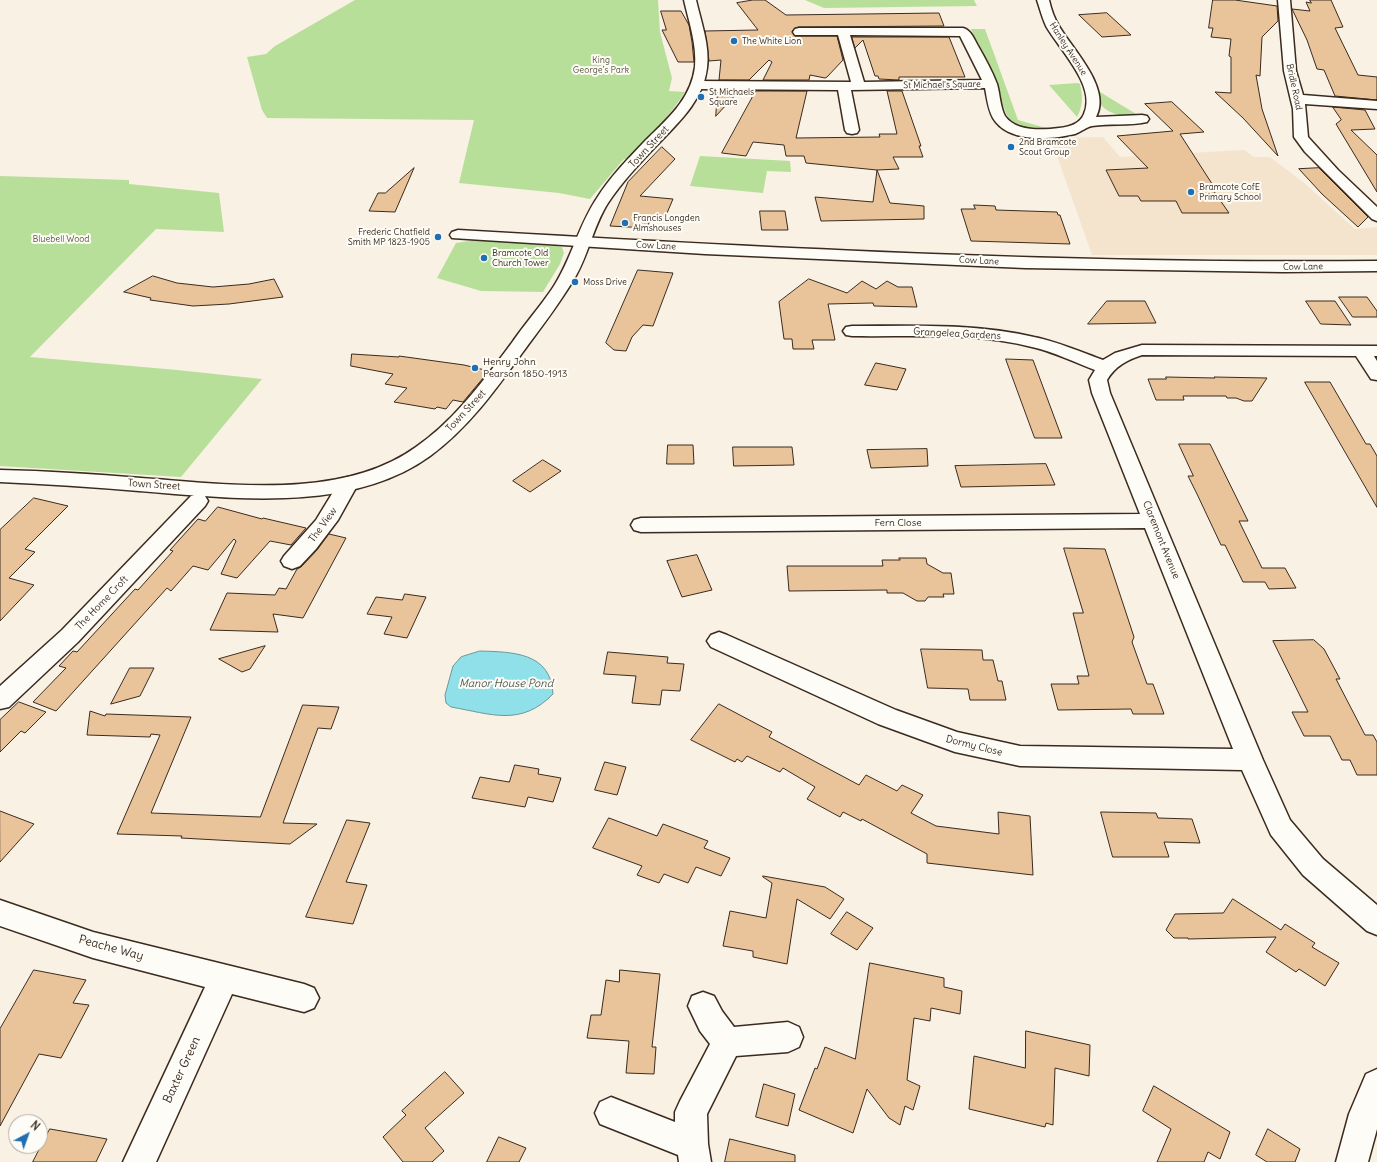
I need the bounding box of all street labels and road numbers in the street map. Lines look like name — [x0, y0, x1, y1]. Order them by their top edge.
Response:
street label: Hanley Avenue — [1047, 20, 1089, 78]
street label: Bridle Road — [1284, 63, 1304, 111]
street label: St Michael's Square — [903, 79, 981, 91]
street label: Town Street — [627, 124, 671, 170]
street label: Cow Lane — [636, 240, 676, 252]
street label: Cow Lane — [959, 255, 999, 267]
street label: Cow Lane — [1283, 261, 1323, 273]
street label: Grangelea Gardens — [913, 326, 1001, 342]
street label: Town Street — [444, 388, 488, 434]
street label: Town Street — [127, 477, 181, 493]
street label: Claremont Avenue — [1140, 499, 1182, 581]
street label: The View — [306, 505, 340, 545]
street label: Fern Close — [874, 517, 922, 529]
street label: The Home Croft — [73, 573, 131, 633]
street label: Dormy Close — [944, 733, 1004, 759]
street label: Peache Way — [77, 932, 145, 964]
street label: Baxter Green — [160, 1034, 204, 1106]

